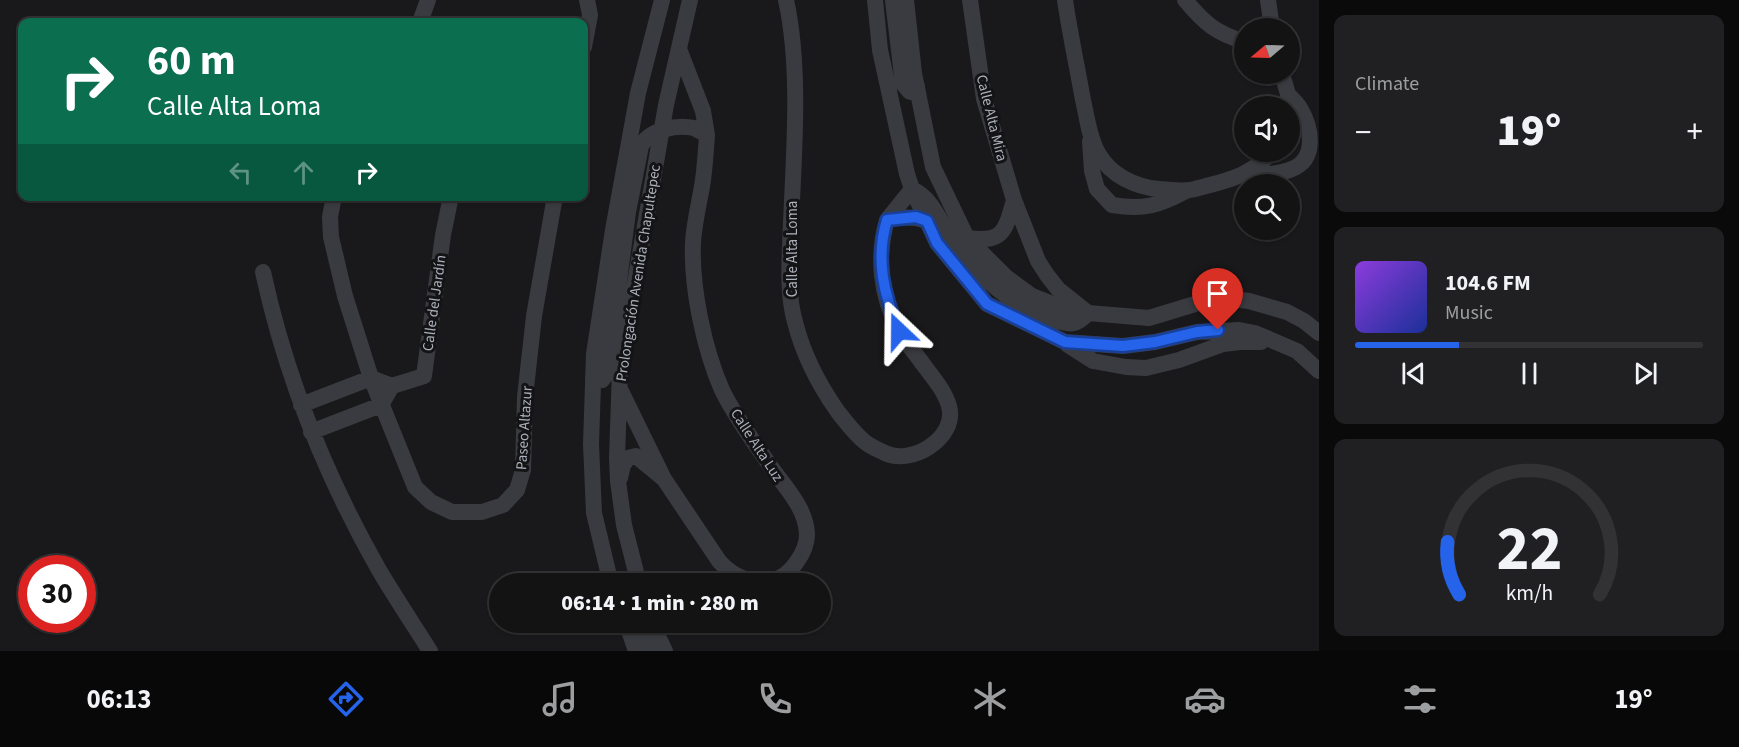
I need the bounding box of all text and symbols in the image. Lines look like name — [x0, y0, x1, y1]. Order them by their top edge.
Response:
north arrow — [1234, 18, 1300, 84]
map controls — [1234, 18, 1300, 240]
text: 60 m — [147, 31, 236, 91]
icon: right — [48, 42, 126, 120]
text: Climate — [1355, 70, 1419, 98]
street label: Calle Alta Mira — [971, 73, 1012, 164]
text: Calle Alta Loma — [147, 87, 321, 126]
button: sound — [1234, 96, 1300, 162]
text: 19° — [1497, 99, 1561, 163]
text: − — [1355, 109, 1371, 156]
text: + — [1687, 109, 1703, 156]
icon: left — [224, 156, 257, 189]
icon: ahead — [287, 156, 320, 189]
icon: right — [350, 156, 383, 189]
street label: Prolongación Avenida Chapultepec — [611, 163, 666, 383]
button: search — [1234, 174, 1300, 240]
street label: Calle Alta Loma — [782, 201, 803, 297]
street label: Calle del Jardín — [417, 254, 452, 352]
text: 104.6 FM — [1445, 267, 1531, 299]
pin — [1192, 268, 1243, 330]
icon: arrive — [1201, 277, 1234, 310]
position arrow — [867, 299, 931, 363]
text: Music — [1445, 299, 1493, 327]
icon: previous — [1397, 357, 1430, 390]
icon: pause — [1513, 357, 1546, 390]
icon: next — [1629, 357, 1662, 390]
street label: Paseo Altazur — [511, 385, 538, 471]
street label: Calle Alta Luz — [725, 405, 788, 486]
text: 22 — [1496, 505, 1562, 594]
speed limit sign: 30 — [18, 555, 96, 633]
text: km/h — [1505, 578, 1553, 609]
text: 06:14 · 1 min · 280 m — [561, 587, 759, 619]
icon: directions — [325, 678, 367, 720]
icon: music — [539, 678, 581, 720]
icon: phone — [754, 678, 796, 720]
icon: climate — [969, 678, 1011, 720]
icon: car — [1184, 678, 1226, 720]
icon: filters — [1399, 678, 1441, 720]
text: 06:13 — [86, 680, 152, 719]
text: 19° — [1614, 680, 1653, 719]

